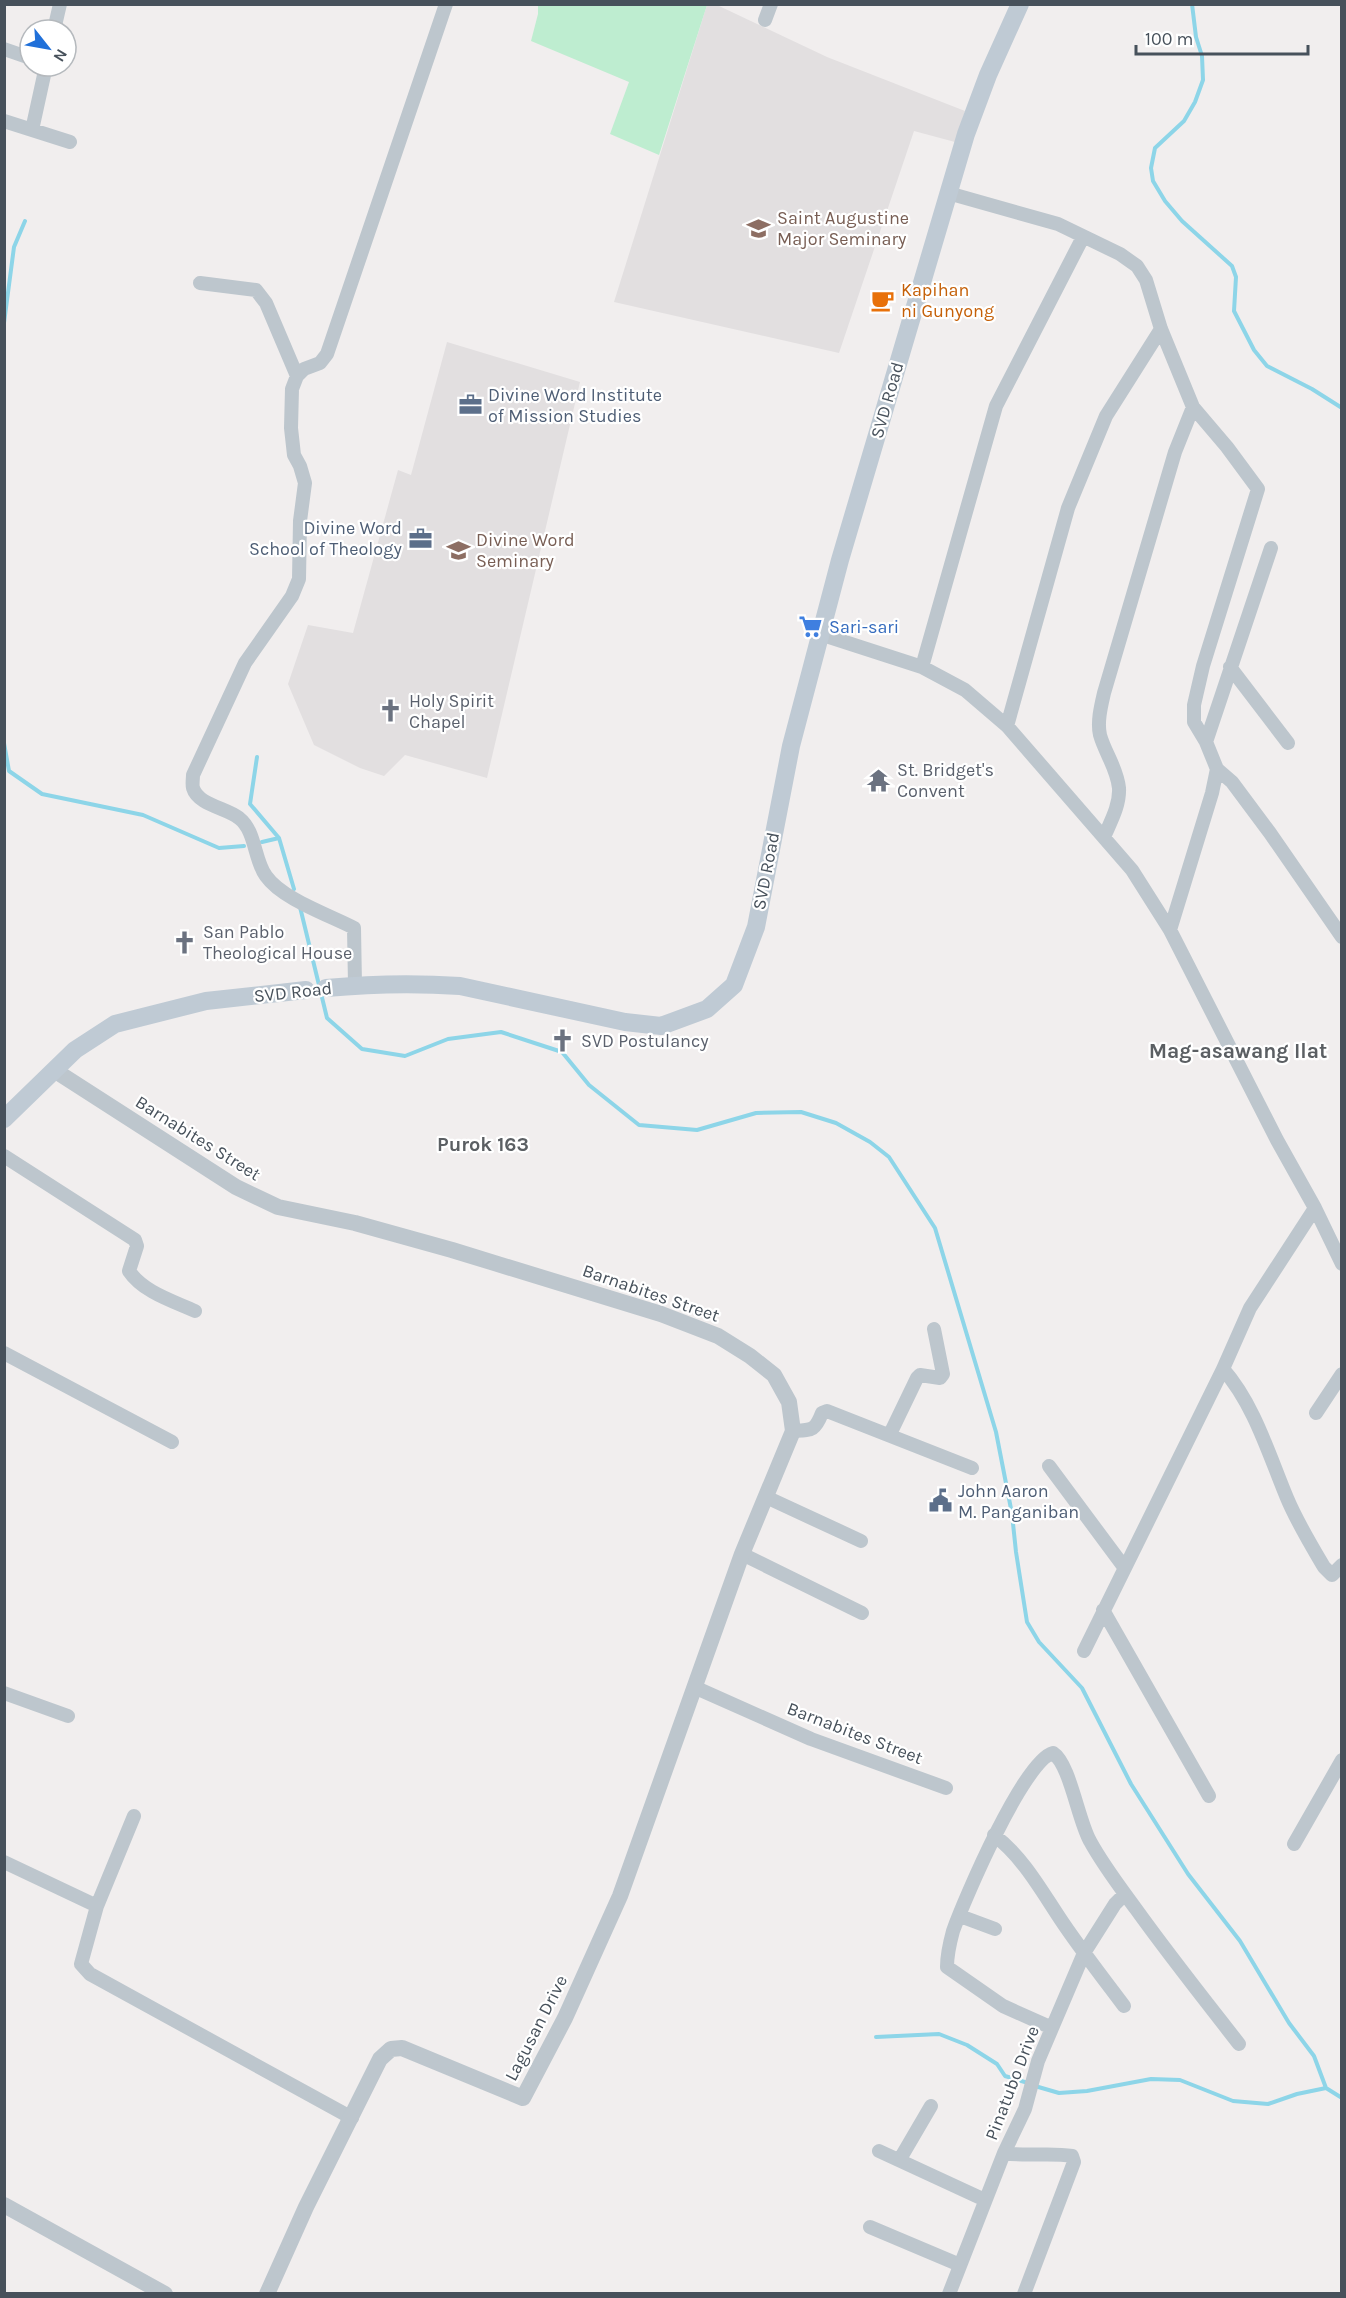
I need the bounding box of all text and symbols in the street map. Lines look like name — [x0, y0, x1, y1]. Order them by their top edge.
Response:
north arrow — [18, 18, 78, 78]
scale bar — [1136, 18, 1308, 56]
text: 100 m — [1145, 28, 1193, 50]
text: N — [49, 46, 72, 65]
place label: Saint Augustine Major Seminary — [777, 207, 909, 250]
school or university icon: Saint Augustine Major Seminary — [746, 215, 772, 241]
place label: Kapihan ni Gunyong — [901, 279, 994, 322]
cafe icon: Kapihan ni Gunyong — [870, 287, 896, 313]
street label: SVD Road — [866, 359, 908, 441]
place label: Divine Word Institute of Mission Studies — [488, 384, 662, 427]
office icon: Divine Word Institute of Mission Studies — [457, 392, 483, 418]
place label: Divine Word School of Theology — [249, 517, 403, 560]
office icon: Divine Word School of Theology — [407, 525, 433, 551]
place label: Divine Word Seminary — [476, 529, 575, 572]
school or university icon: Divine Word Seminary — [445, 537, 471, 563]
supermarket icon: Sari-sari — [798, 614, 824, 640]
place label: Sari-sari — [829, 616, 899, 638]
place label: Holy Spirit Chapel — [409, 690, 494, 733]
church icon: Holy Spirit Chapel — [378, 698, 404, 724]
place label: St. Bridget's Convent — [897, 759, 994, 802]
temple icon: St. Bridget's Convent — [866, 767, 892, 793]
street label: SVD Road — [748, 830, 784, 912]
place label: San Pablo Theological House — [203, 921, 352, 964]
church icon: San Pablo Theological House — [172, 929, 198, 955]
street label: SVD Road — [253, 977, 333, 1007]
church icon: SVD Postulancy — [550, 1028, 576, 1054]
place label: SVD Postulancy — [581, 1030, 709, 1052]
district label: Mag-asawang Ilat — [1149, 1039, 1327, 1063]
street label: Barnabites Street — [131, 1091, 265, 1185]
district label: Purok 163 — [437, 1133, 529, 1156]
street label: Barnabites Street — [580, 1259, 723, 1327]
place label: John Aaron M. Panganiban — [958, 1480, 1079, 1523]
public building icon: John Aaron M. Panganiban — [927, 1488, 953, 1514]
street label: Barnabites Street — [784, 1697, 926, 1769]
street label: Lagusan Drive — [500, 1971, 572, 2085]
street label: Pinatubo Drive — [980, 2023, 1044, 2143]

